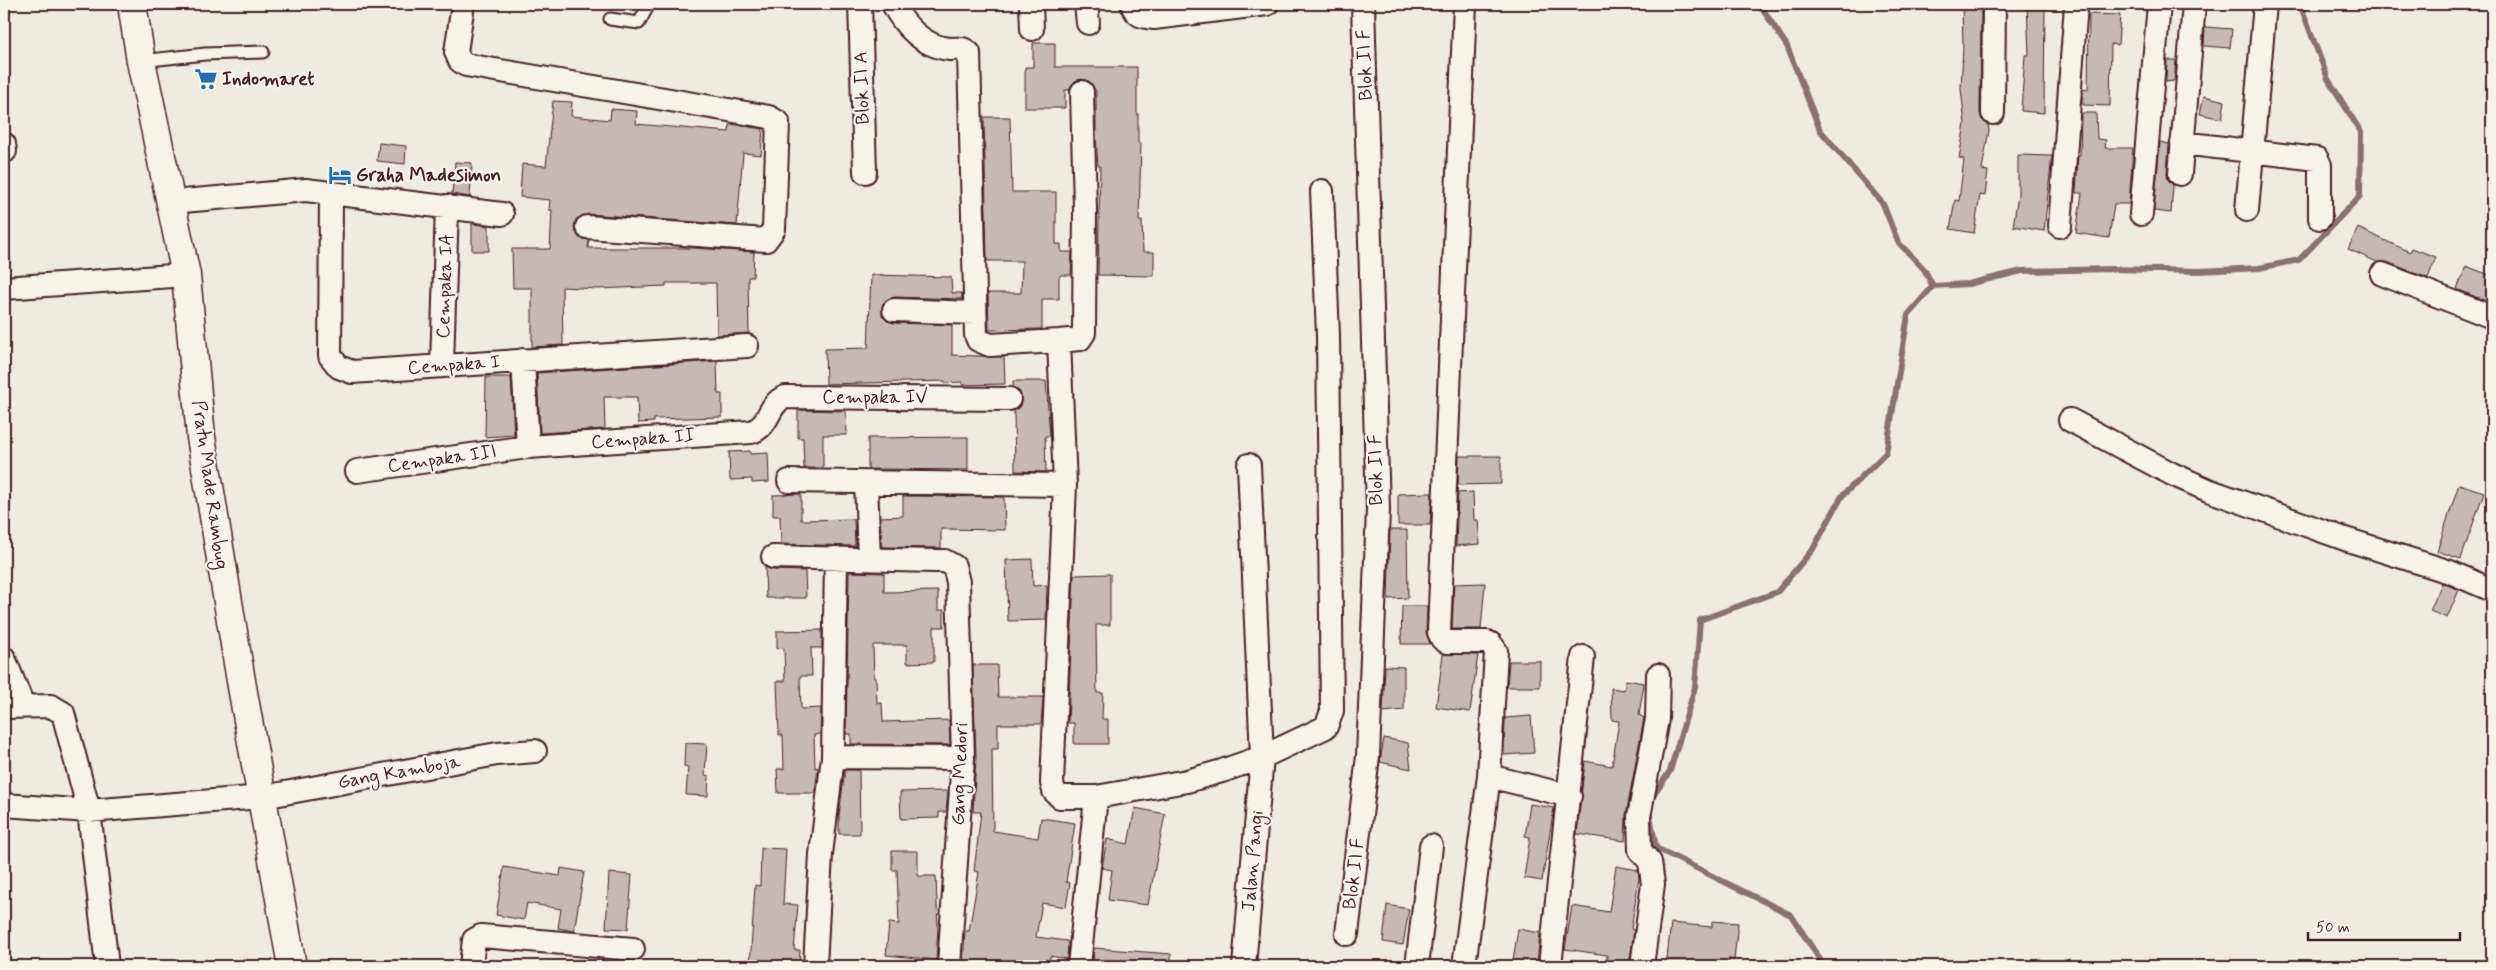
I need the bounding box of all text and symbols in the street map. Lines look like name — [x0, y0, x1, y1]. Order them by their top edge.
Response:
street label: Blok II F — [1351, 29, 1379, 101]
street label: Blok II A — [848, 51, 876, 125]
supermarket icon: Indomaret — [193, 66, 219, 92]
place label: Indomaret — [222, 67, 314, 92]
hotel icon: Graha Madesimon — [327, 162, 353, 188]
place label: Graha Madesimon — [356, 163, 501, 188]
street label: Cempaka IA — [431, 233, 459, 339]
street label: Cempaka I — [407, 349, 501, 381]
street label: Cempaka IV — [822, 385, 928, 410]
street label: Pratu Made Rambug — [184, 399, 234, 571]
street label: Cempaka II — [590, 423, 696, 455]
street label: Blok II F — [1363, 434, 1389, 506]
street label: Cempaka III — [386, 439, 498, 479]
street label: Gang Medori — [946, 722, 976, 826]
street label: Gang Kamboja — [336, 749, 463, 797]
street label: Jalan Pangi — [1236, 809, 1272, 913]
street label: Blok II F — [1337, 837, 1371, 911]
scale bar — [2308, 910, 2461, 942]
text: 50 m — [2316, 918, 2350, 938]

